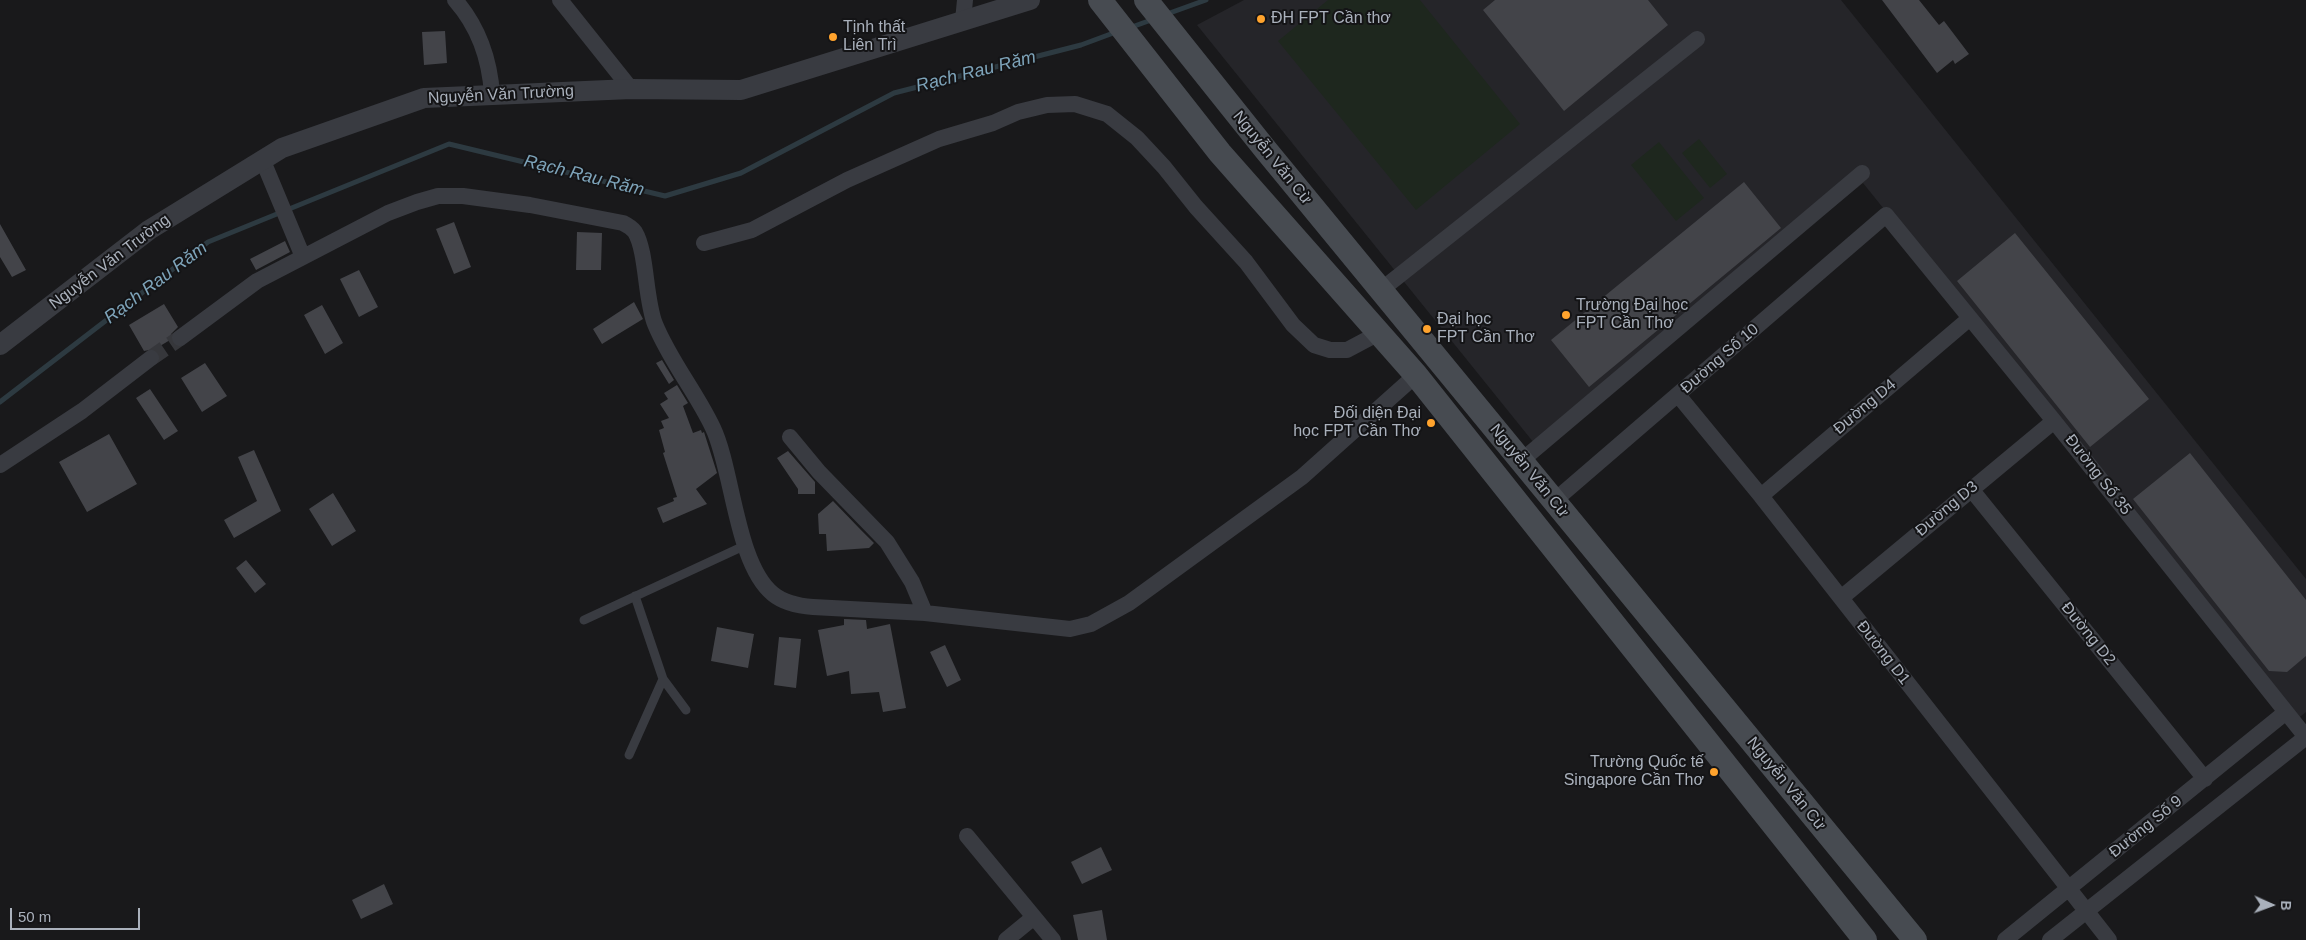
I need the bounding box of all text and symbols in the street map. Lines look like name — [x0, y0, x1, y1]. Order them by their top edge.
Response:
place label: ĐH FPT Cần thơ — [1271, 9, 1391, 29]
marker: ĐH FPT Cần thơ — [1255, 13, 1267, 25]
place label: Tịnh thất Liên Trì — [843, 18, 905, 56]
marker: Tịnh thất Liên Trì — [827, 31, 839, 43]
water label: Rạch Rau Răm — [914, 47, 1038, 97]
street label: Nguyễn Văn Trường — [428, 82, 574, 108]
street label: Nguyễn Văn Cừ — [1228, 107, 1316, 209]
water label: Rạch Rau Răm — [522, 151, 646, 201]
street label: Nguyễn Văn Trường — [46, 210, 174, 314]
water label: Rạch Rau Răm — [100, 237, 212, 329]
place label: Trường Đại học FPT Cần Thơ — [1576, 296, 1688, 334]
marker: Trường Đại học FPT Cần Thơ — [1560, 309, 1572, 321]
place label: Đại học FPT Cần Thơ — [1437, 310, 1535, 348]
street label: Đường Số 10 — [1677, 320, 1763, 398]
marker: Đại học FPT Cần Thơ — [1421, 323, 1433, 335]
street label: Đường D4 — [1830, 375, 1900, 439]
place label: Đối diện Đại học FPT Cần Thơ — [1293, 404, 1421, 442]
marker: Đối diện Đại học FPT Cần Thơ — [1425, 417, 1437, 429]
street label: Nguyễn Văn Cừ — [1485, 420, 1573, 522]
street label: Đường Số 35 — [2061, 431, 2135, 519]
street label: Đường D3 — [1912, 477, 1982, 541]
street label: Đường D2 — [2057, 599, 2119, 669]
street label: Đường D1 — [1852, 617, 1914, 689]
street label: Nguyễn Văn Cừ — [1742, 733, 1830, 835]
place label: Trường Quốc tế Singapore Cần Thơ — [1564, 753, 1704, 791]
marker: Trường Quốc tế Singapore Cần Thơ — [1708, 766, 1720, 778]
street label: Đường Số 9 — [2106, 792, 2186, 862]
north arrow — [2246, 880, 2296, 930]
scale bar — [12, 898, 142, 930]
text: B — [2278, 900, 2294, 911]
text: 50 m — [18, 908, 51, 925]

